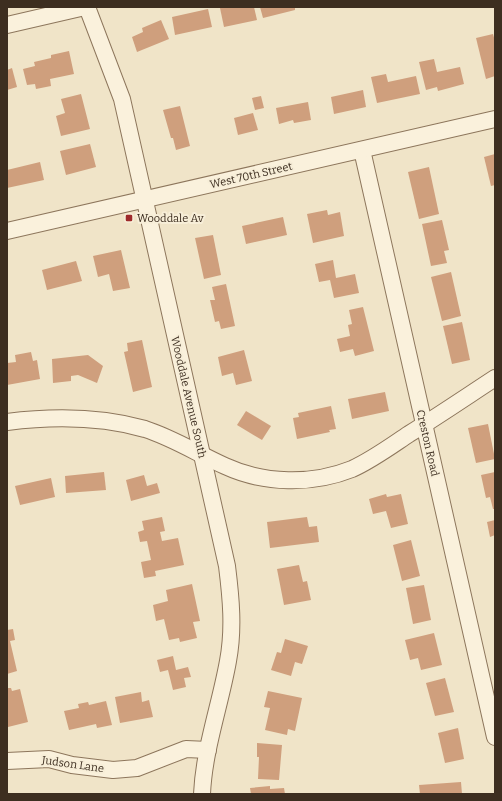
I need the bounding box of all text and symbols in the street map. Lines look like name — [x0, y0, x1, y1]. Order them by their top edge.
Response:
street label: West 70th Street — [209, 160, 294, 191]
place label: Wooddale Av — [137, 212, 204, 225]
marker: Wooddale Av — [124, 213, 134, 223]
street label: Wooddale Avenue South — [168, 335, 209, 459]
street label: Creston Road — [414, 409, 442, 478]
street label: Judson Lane — [40, 754, 105, 775]

